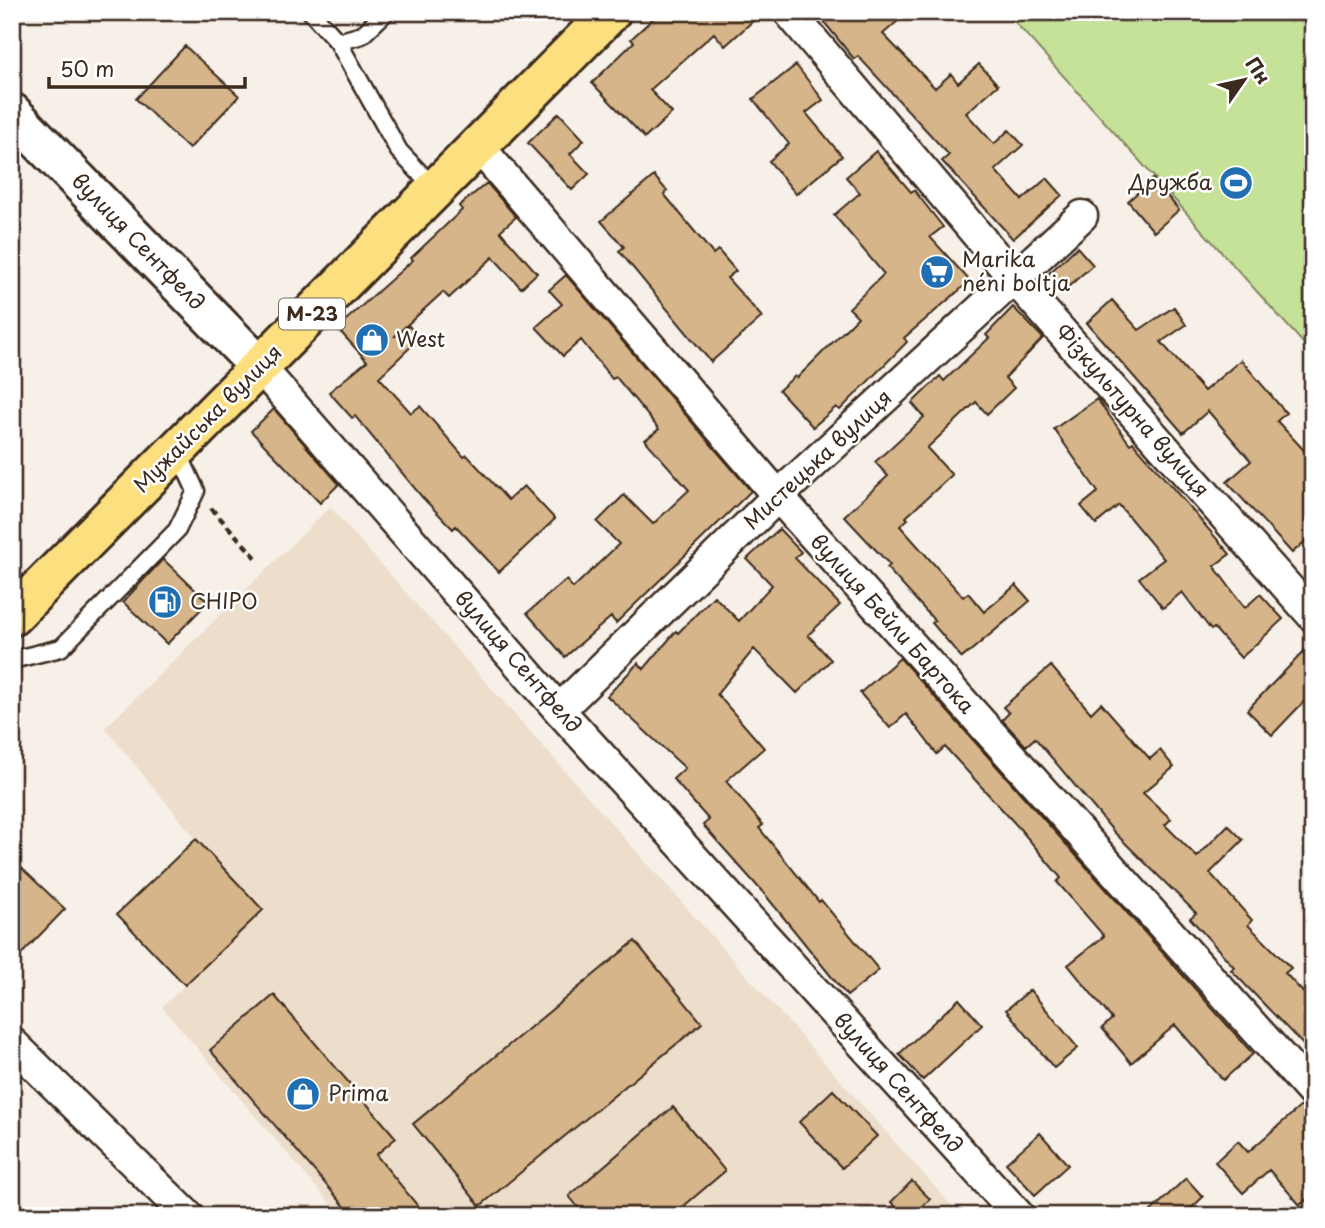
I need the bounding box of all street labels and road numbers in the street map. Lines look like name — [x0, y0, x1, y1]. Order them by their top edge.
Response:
street label: вулиця Сентфелд — [65, 165, 214, 317]
road number: М-23 — [279, 298, 345, 330]
street label: Фізкультурна вулиця — [1049, 316, 1218, 503]
street label: Мужайська вулиця — [125, 336, 288, 499]
street label: Мистецька вулиця — [735, 381, 898, 536]
street label: вулиця Бейли Бартока — [804, 526, 983, 720]
street label: вулиця Сентфелд — [448, 582, 591, 739]
street label: вулиця Сентфелд — [827, 1004, 972, 1159]

